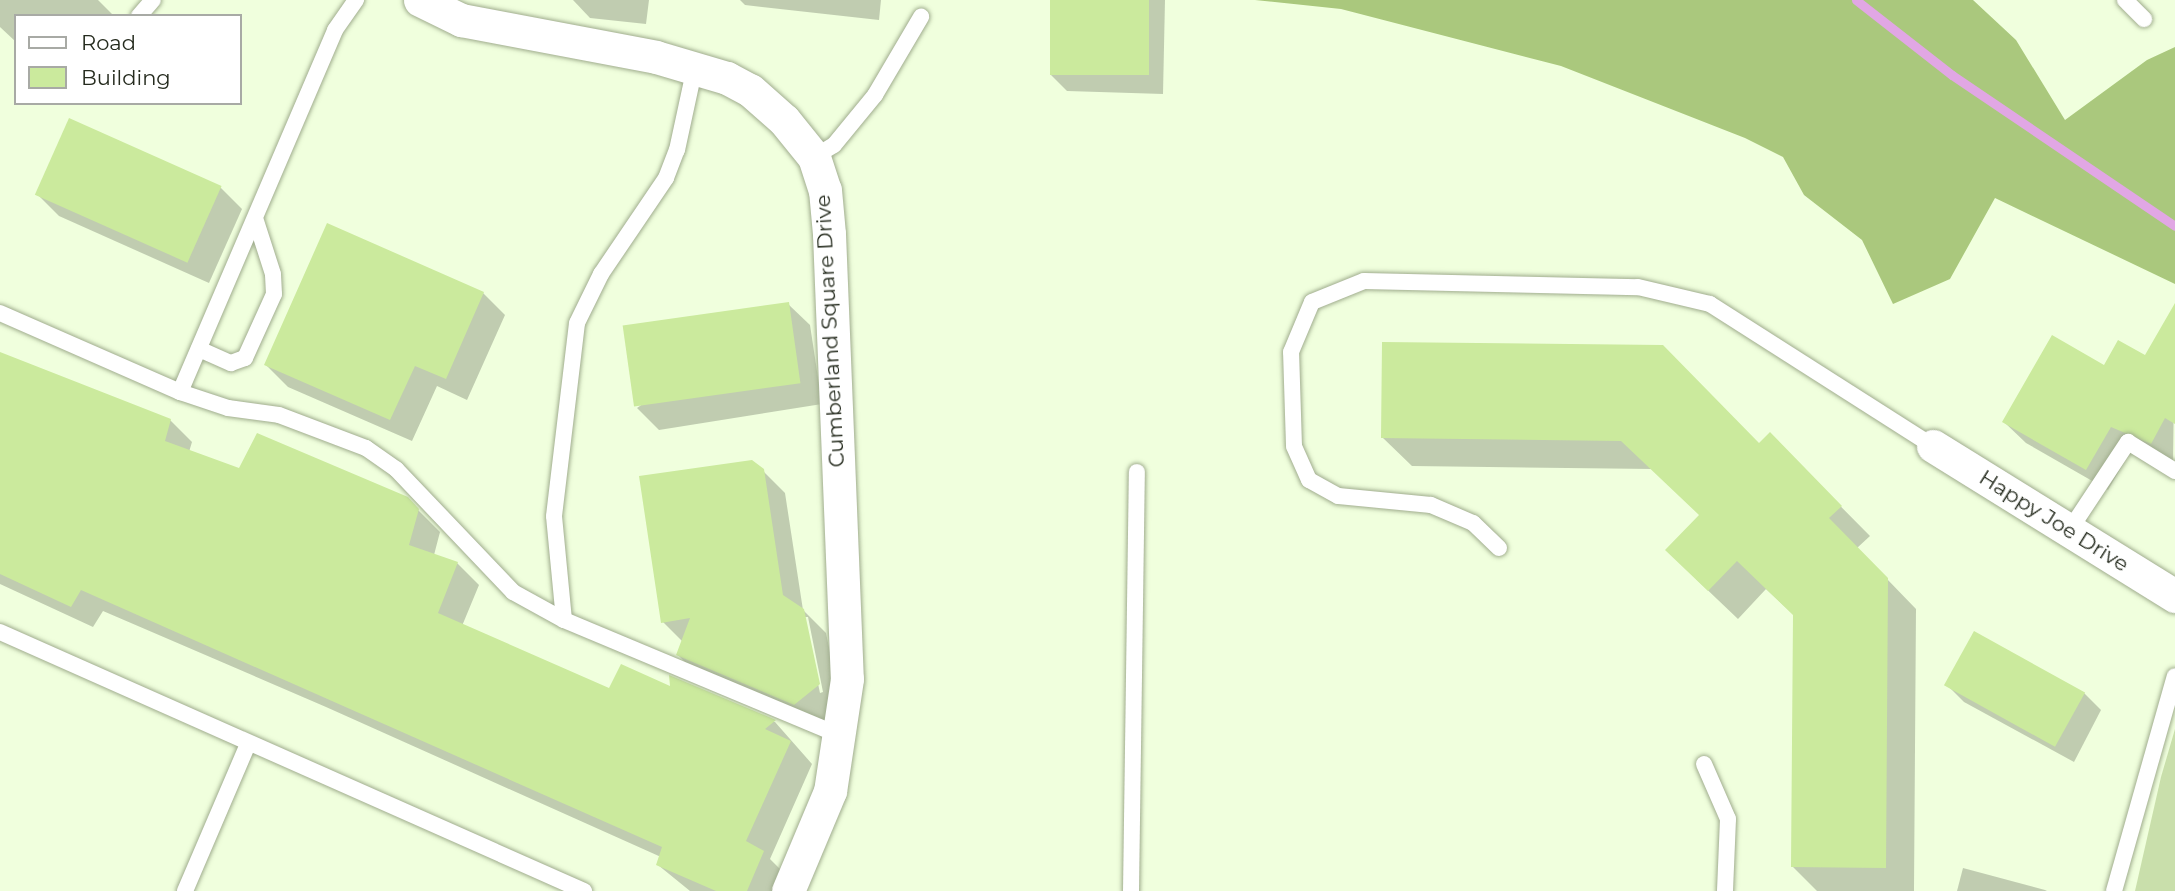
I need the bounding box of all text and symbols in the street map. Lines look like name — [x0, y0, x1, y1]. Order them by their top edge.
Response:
legend — [14, 14, 242, 105]
text: Road — [81, 30, 136, 55]
text: Building — [81, 65, 171, 90]
street label: Cumberland Square Drive — [810, 194, 850, 468]
street label: Happy Joe Drive — [1975, 465, 2133, 577]

